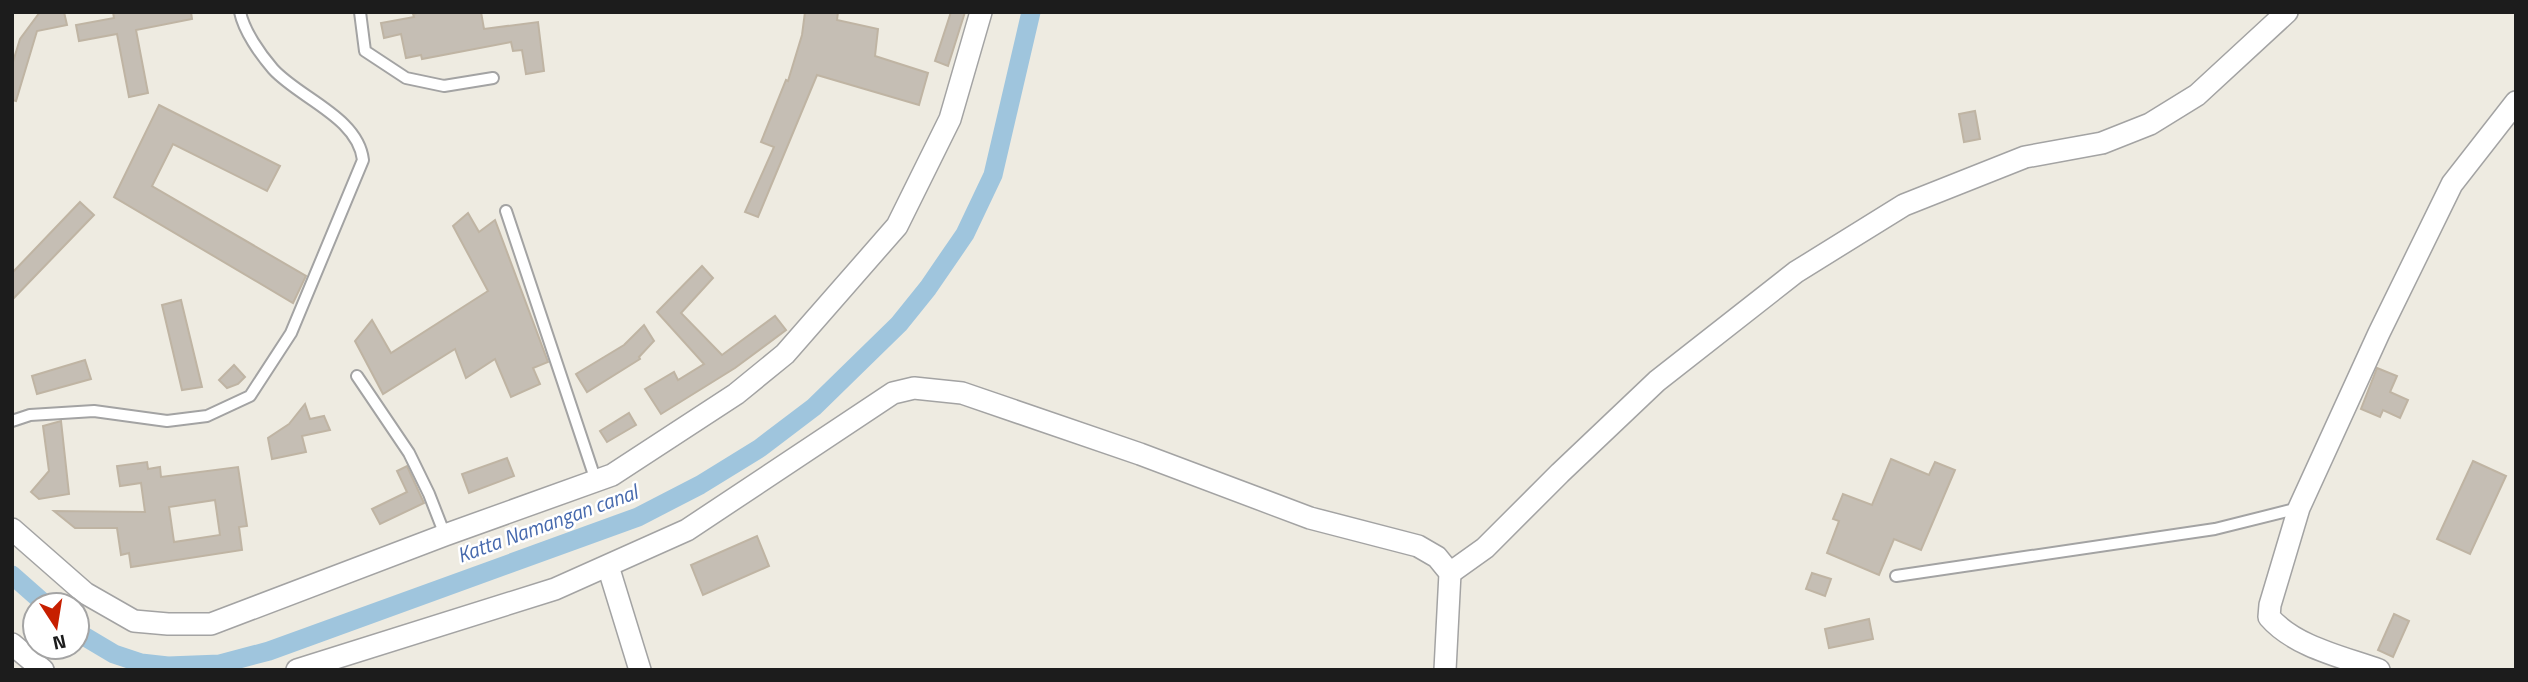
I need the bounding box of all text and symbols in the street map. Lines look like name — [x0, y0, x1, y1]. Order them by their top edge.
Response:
water label: Katta Namangan canal — [452, 475, 644, 571]
north arrow — [21, 591, 91, 661]
text: N — [50, 628, 69, 659]

